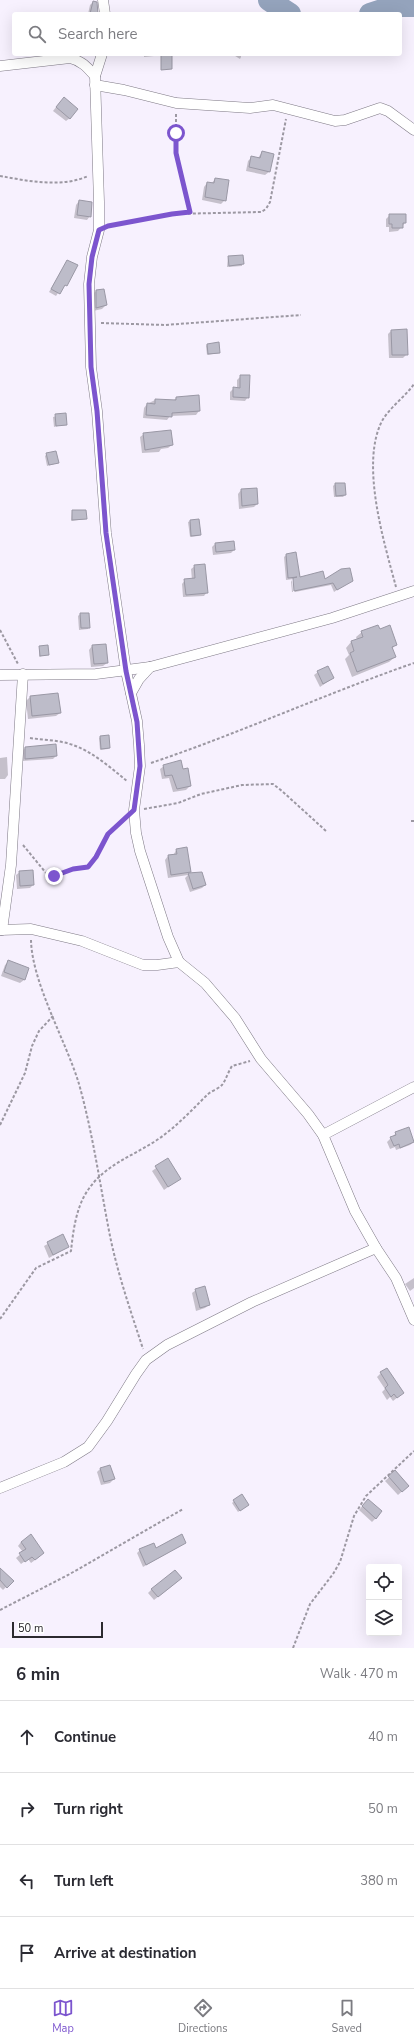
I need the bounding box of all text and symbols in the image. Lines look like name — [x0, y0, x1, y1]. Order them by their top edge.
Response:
search box — [12, 12, 402, 56]
icon: search — [26, 23, 48, 45]
text: Search here — [58, 24, 138, 44]
route start — [167, 124, 185, 142]
route end — [45, 867, 63, 885]
map controls — [366, 1564, 402, 1636]
button: locate — [366, 1564, 402, 1600]
button: layers — [366, 1600, 402, 1636]
scale bar — [12, 1620, 103, 1639]
text: 50 m — [18, 1621, 43, 1636]
text: 6 min — [16, 1663, 60, 1686]
text: Walk · 470 m — [320, 1665, 398, 1683]
icon: ahead — [16, 1726, 38, 1748]
text: Continue — [54, 1727, 116, 1747]
text: 40 m — [368, 1728, 398, 1746]
icon: right — [16, 1798, 38, 1820]
text: Turn right — [54, 1799, 123, 1819]
text: 50 m — [368, 1800, 398, 1818]
icon: left — [16, 1870, 38, 1892]
text: Turn left — [54, 1871, 113, 1891]
text: 380 m — [360, 1872, 398, 1890]
icon: arrive — [16, 1942, 38, 1964]
text: Arrive at destination — [54, 1943, 197, 1963]
tab: Map — [52, 1997, 74, 2036]
tab: Directions — [178, 1997, 228, 2036]
tab: Saved — [332, 1997, 362, 2036]

